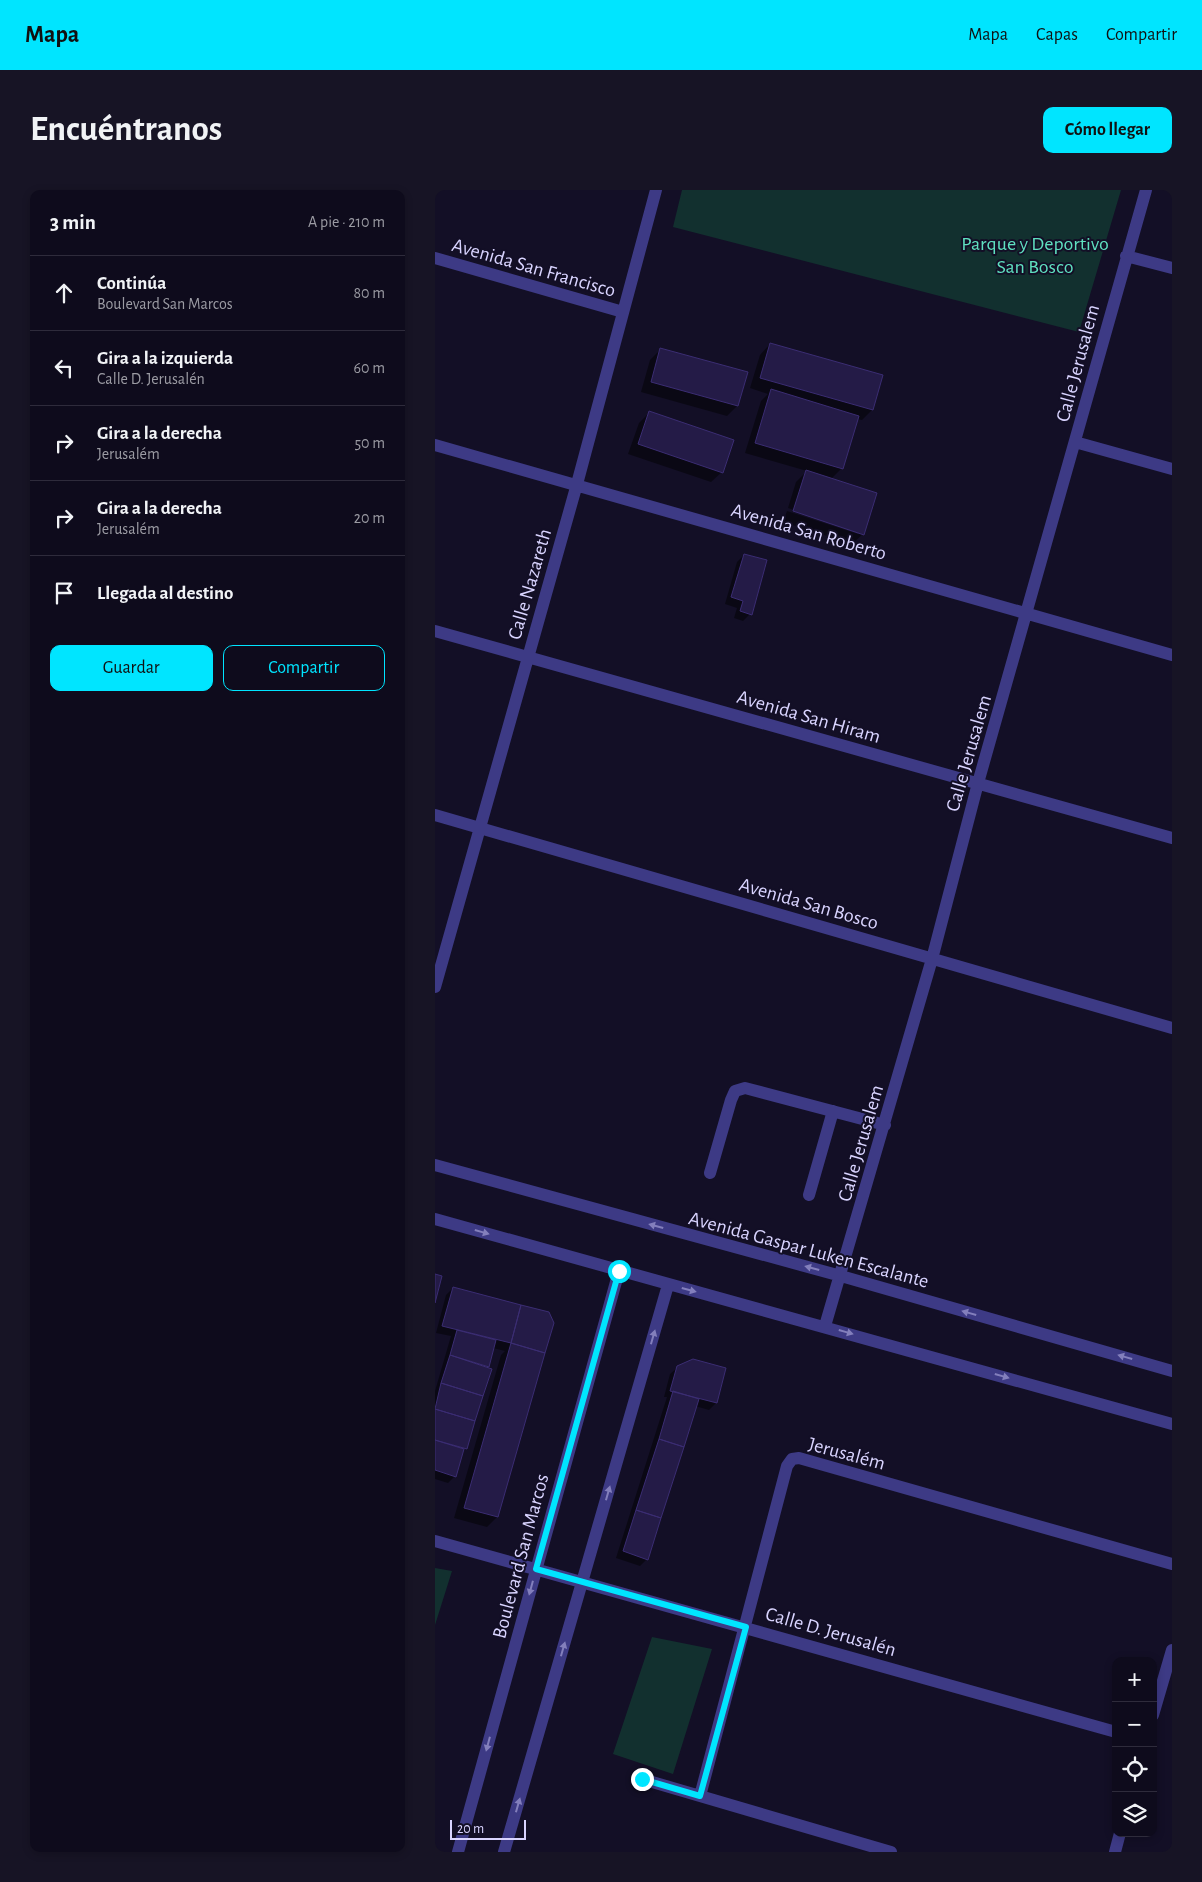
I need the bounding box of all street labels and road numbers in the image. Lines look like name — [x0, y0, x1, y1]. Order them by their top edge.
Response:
street label: Avenida San Francisco — [450, 235, 618, 301]
street label: Calle Jerusalem — [1053, 302, 1103, 424]
street label: Avenida San Roberto — [729, 500, 889, 564]
street label: Calle Nazareth — [505, 527, 555, 642]
street label: Avenida San Hiram — [735, 687, 883, 747]
street label: Calle Jerusalem — [943, 693, 995, 814]
street label: Avenida San Bosco — [737, 875, 881, 933]
street label: Calle Jerusalem — [835, 1083, 887, 1204]
street label: Avenida Gaspar Luken Escalante — [687, 1208, 931, 1292]
street label: Jerusalém — [806, 1434, 887, 1474]
street label: Boulevard San Marcos — [489, 1472, 553, 1641]
street label: Calle D. Jerusalén — [763, 1604, 898, 1660]

